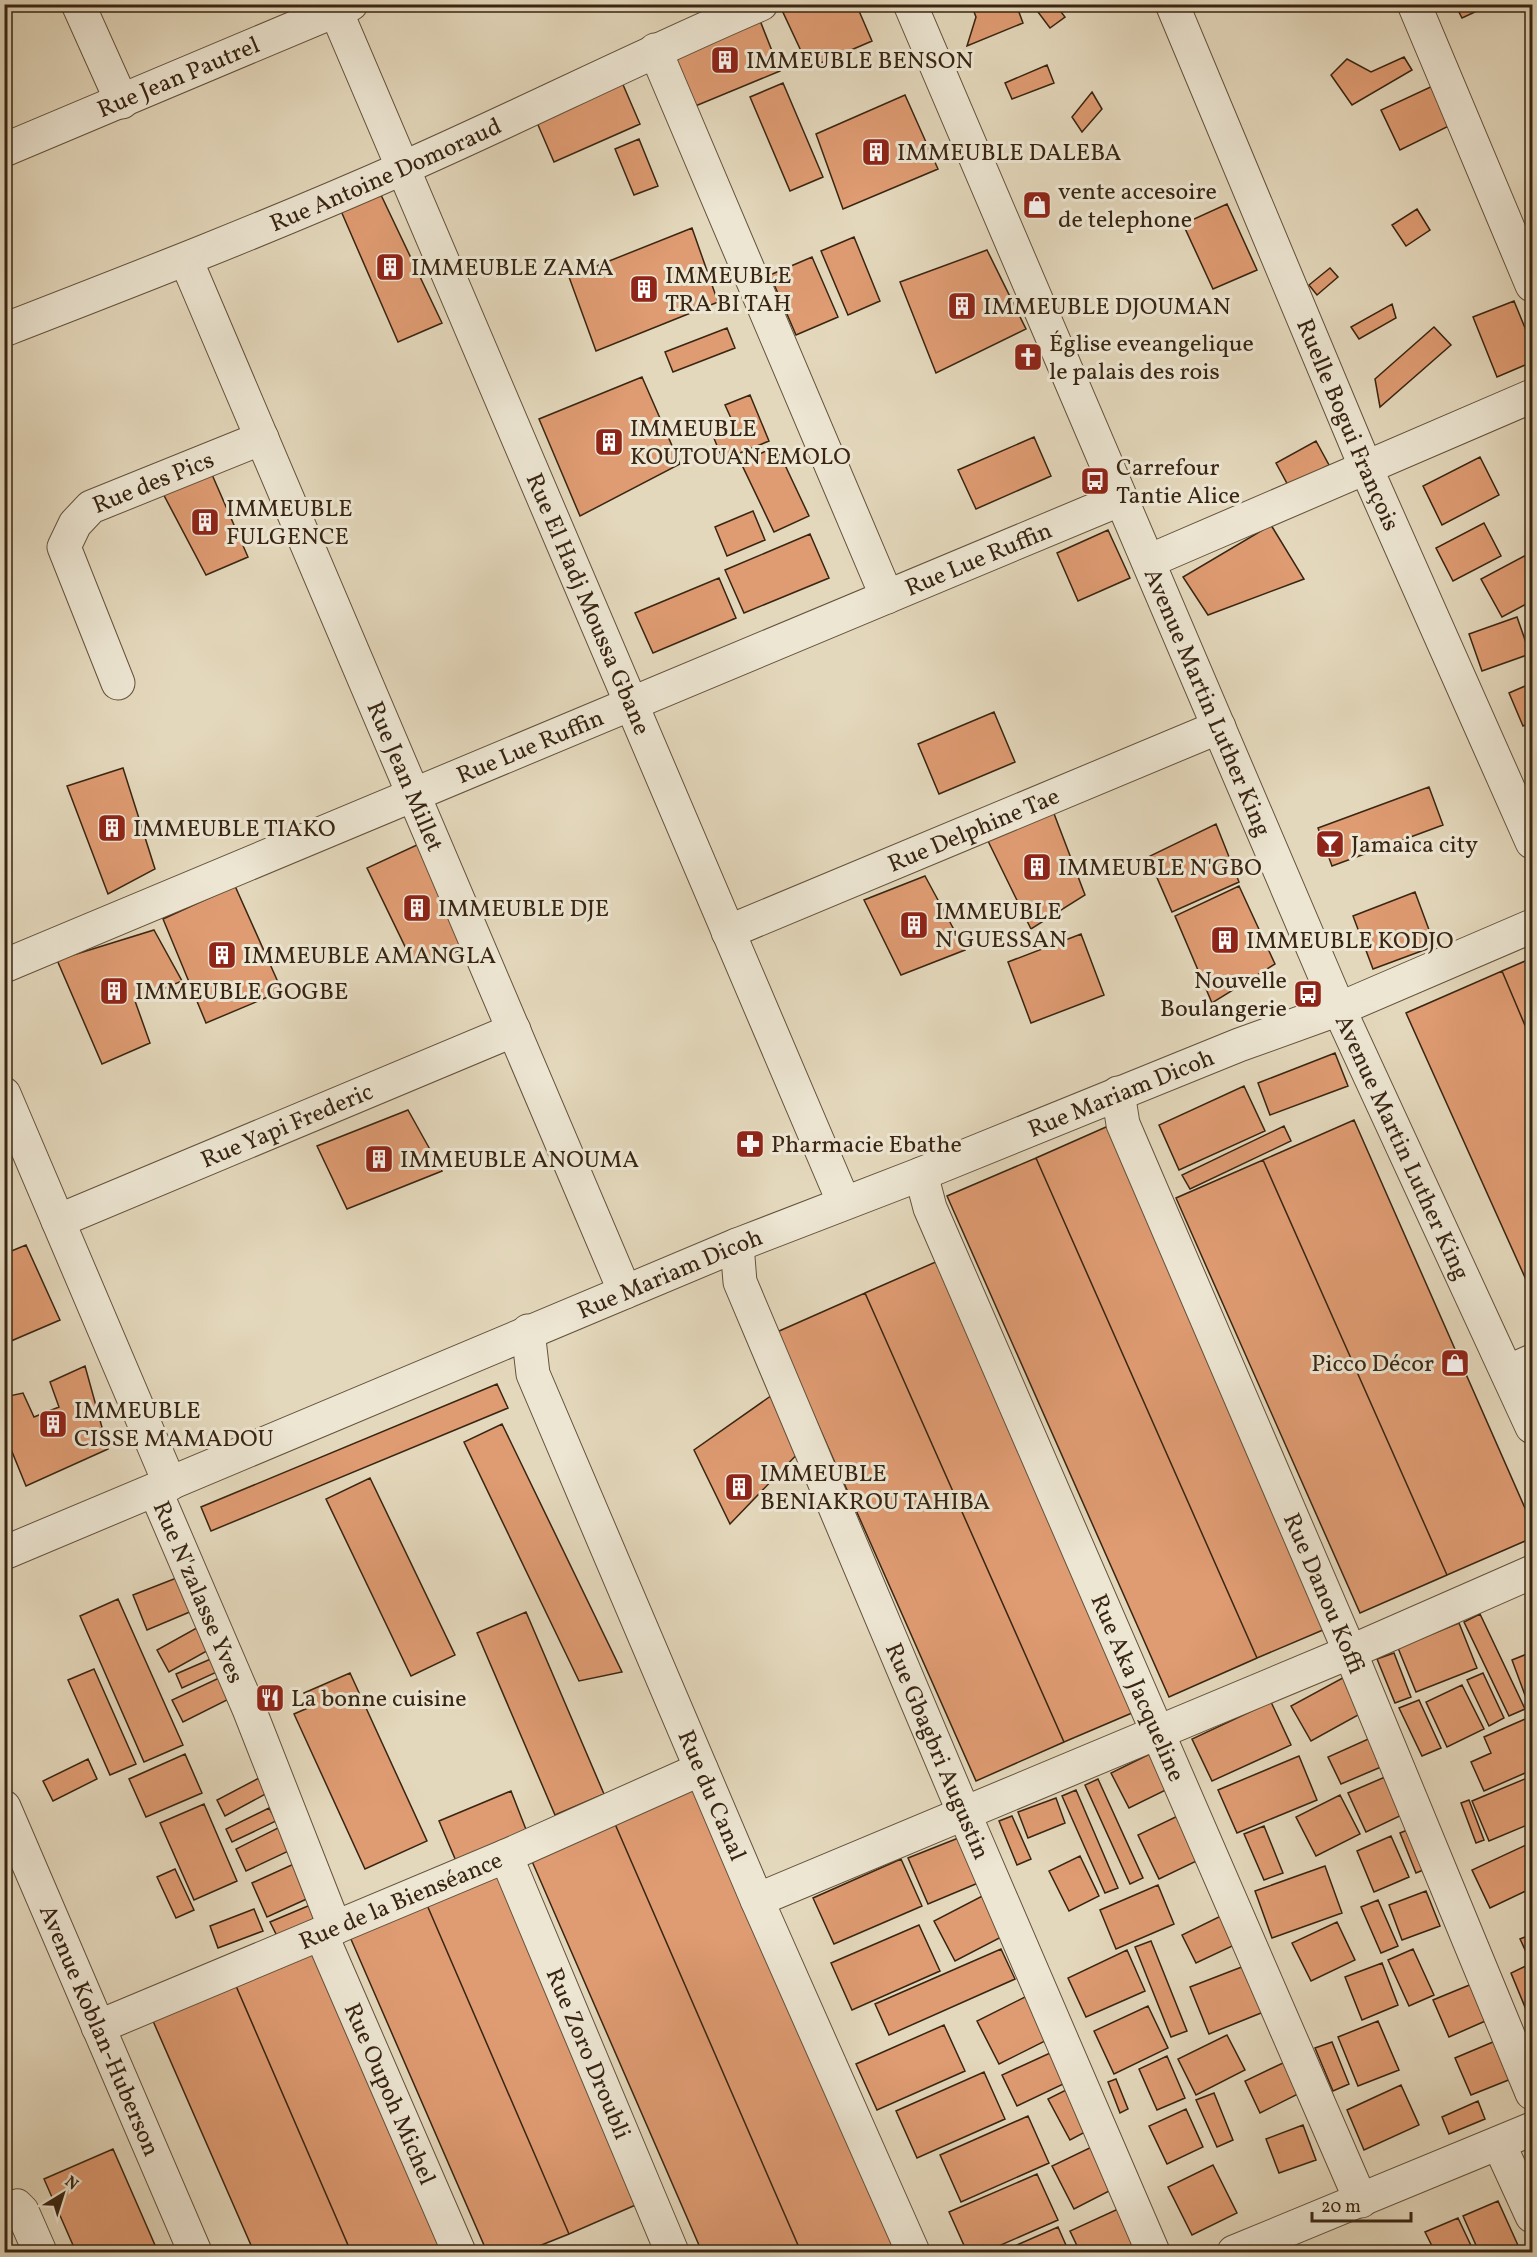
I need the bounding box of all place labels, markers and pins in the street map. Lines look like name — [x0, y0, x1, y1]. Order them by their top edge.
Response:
building icon: IMMEUBLE BENSON — [709, 44, 741, 76]
place label: IMMEUBLE BENSON — [746, 45, 973, 79]
building icon: IMMEUBLE DALEBA — [860, 136, 892, 168]
place label: IMMEUBLE DALEBA — [897, 137, 1121, 171]
place label: vente accesoire de telephone — [1058, 176, 1217, 238]
shop icon: vente accesoire de telephone — [1021, 189, 1053, 221]
building icon: IMMEUBLE ZAMA — [374, 251, 406, 283]
place label: IMMEUBLE ZAMA — [411, 252, 614, 286]
place label: IMMEUBLE TRA BI TAH — [665, 260, 792, 322]
building icon: IMMEUBLE TRA BI TAH — [628, 273, 660, 305]
building icon: IMMEUBLE DJOUMAN — [946, 290, 978, 322]
place label: IMMEUBLE DJOUMAN — [983, 291, 1231, 325]
place label: Église eveangelique le palais des rois — [1049, 328, 1254, 390]
church icon: Église eveangelique le palais des rois — [1012, 341, 1044, 373]
place label: IMMEUBLE KOUTOUAN EMOLO — [630, 413, 851, 475]
building icon: IMMEUBLE KOUTOUAN EMOLO — [593, 426, 625, 458]
place label: Carrefour Tantie Alice — [1116, 452, 1240, 514]
bus stop icon: Carrefour Tantie Alice — [1079, 465, 1111, 497]
place label: IMMEUBLE FULGENCE — [226, 493, 353, 555]
building icon: IMMEUBLE FULGENCE — [189, 506, 221, 538]
building icon: IMMEUBLE TIAKO — [96, 812, 128, 844]
place label: IMMEUBLE TIAKO — [133, 813, 336, 847]
bar icon: Jamaica city — [1314, 828, 1346, 860]
place label: Jamaica city — [1351, 829, 1478, 863]
building icon: IMMEUBLE N'GBO — [1021, 851, 1053, 883]
place label: IMMEUBLE N'GBO — [1058, 852, 1262, 886]
building icon: IMMEUBLE DJE — [401, 892, 433, 924]
place label: IMMEUBLE DJE — [438, 893, 609, 927]
place label: IMMEUBLE N'GUESSAN — [935, 896, 1067, 958]
building icon: IMMEUBLE N'GUESSAN — [898, 909, 930, 941]
building icon: IMMEUBLE KODJO — [1209, 924, 1241, 956]
place label: IMMEUBLE KODJO — [1246, 925, 1453, 959]
building icon: IMMEUBLE AMANGLA — [206, 939, 238, 971]
place label: IMMEUBLE AMANGLA — [243, 940, 496, 974]
place label: Nouvelle Boulangerie — [1160, 965, 1287, 1027]
building icon: IMMEUBLE GOGBE — [98, 975, 130, 1007]
place label: IMMEUBLE GOGBE — [135, 976, 348, 1010]
bus stop icon: Nouvelle Boulangerie — [1292, 978, 1324, 1010]
pharmacy icon: Pharmacie Ebathe — [734, 1128, 766, 1160]
place label: Pharmacie Ebathe — [771, 1129, 962, 1163]
building icon: IMMEUBLE ANOUMA — [363, 1143, 395, 1175]
place label: IMMEUBLE ANOUMA — [400, 1144, 639, 1178]
shop icon: Picco Décor — [1439, 1347, 1471, 1379]
place label: Picco Décor — [1311, 1348, 1434, 1382]
place label: IMMEUBLE CISSE MAMADOU — [74, 1395, 274, 1457]
building icon: IMMEUBLE CISSE MAMADOU — [37, 1408, 69, 1440]
place label: IMMEUBLE BENIAKROU TAHIBA — [760, 1458, 990, 1520]
building icon: IMMEUBLE BENIAKROU TAHIBA — [723, 1471, 755, 1503]
restaurant icon: La bonne cuisine — [254, 1682, 286, 1714]
place label: La bonne cuisine — [291, 1683, 467, 1717]

